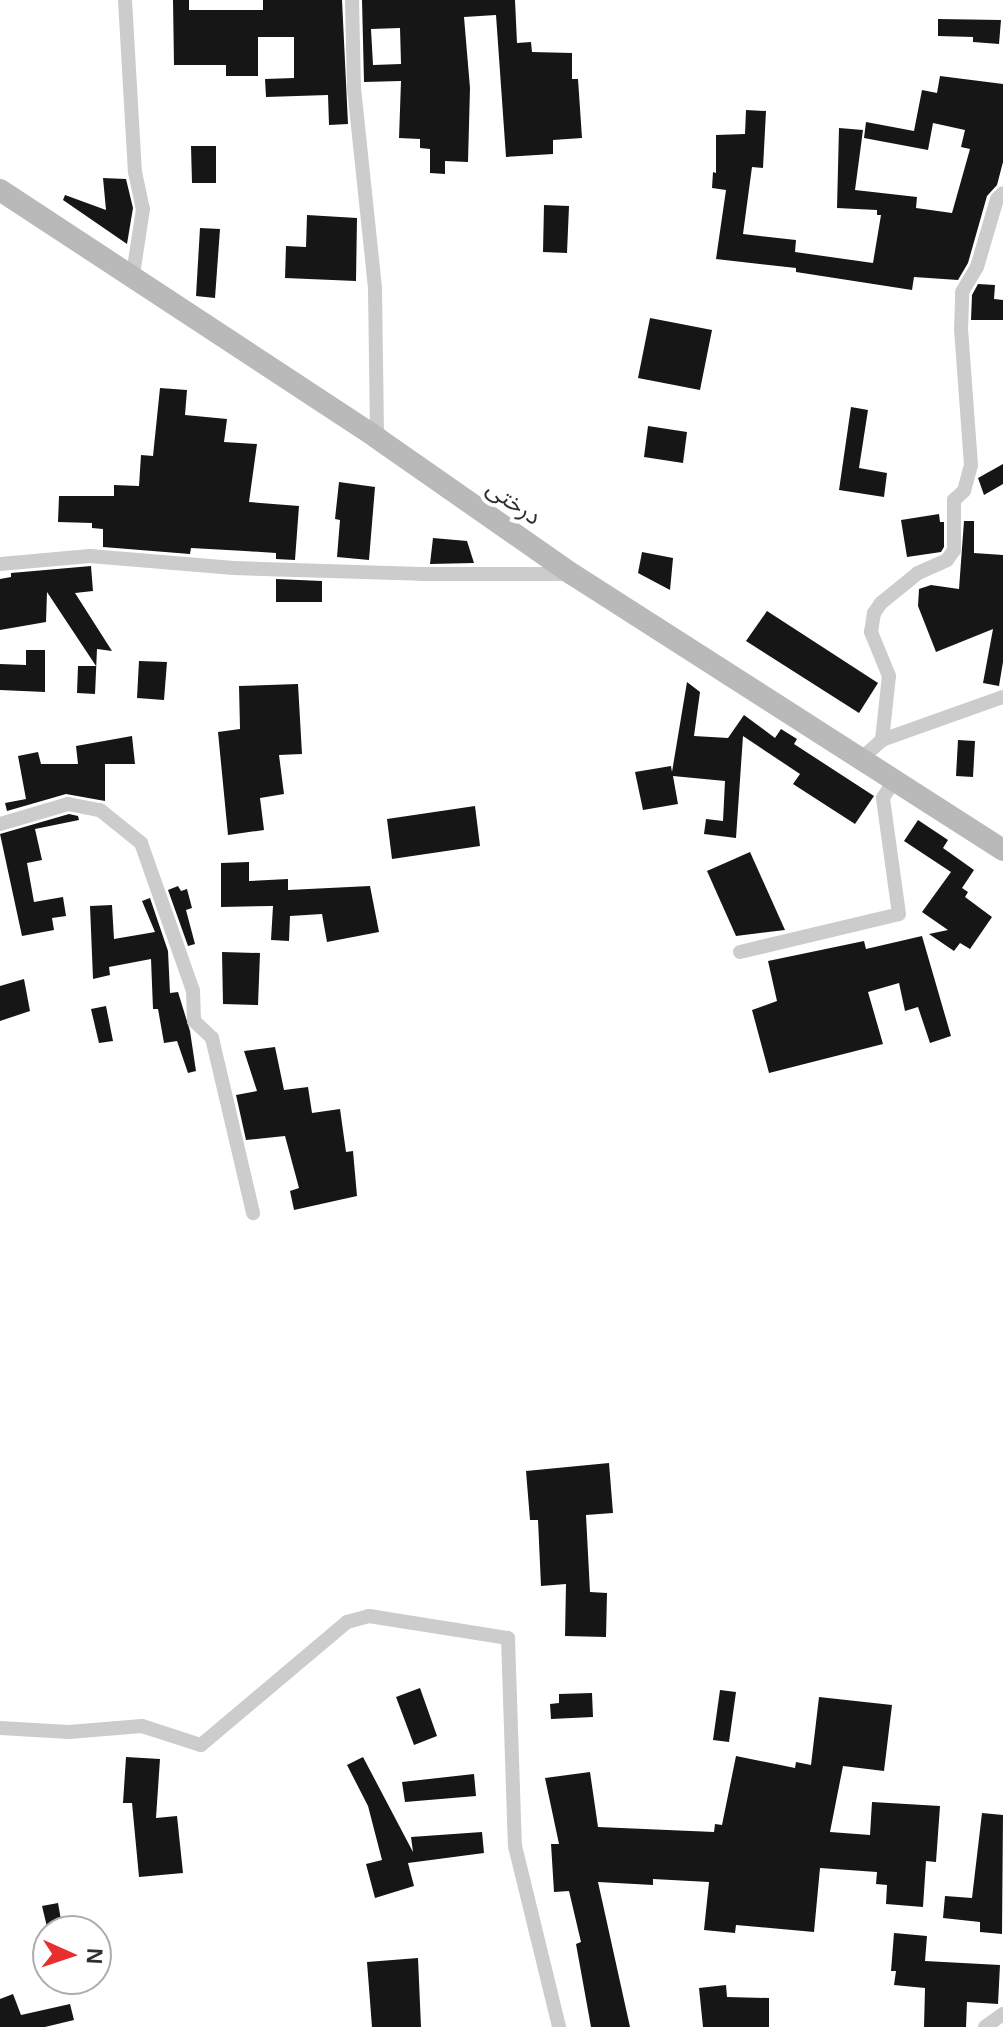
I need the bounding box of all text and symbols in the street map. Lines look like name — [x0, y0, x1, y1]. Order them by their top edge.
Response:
street label: درختی — [481, 473, 547, 531]
north arrow — [32, 1915, 112, 1995]
text: N — [82, 1948, 107, 1965]

